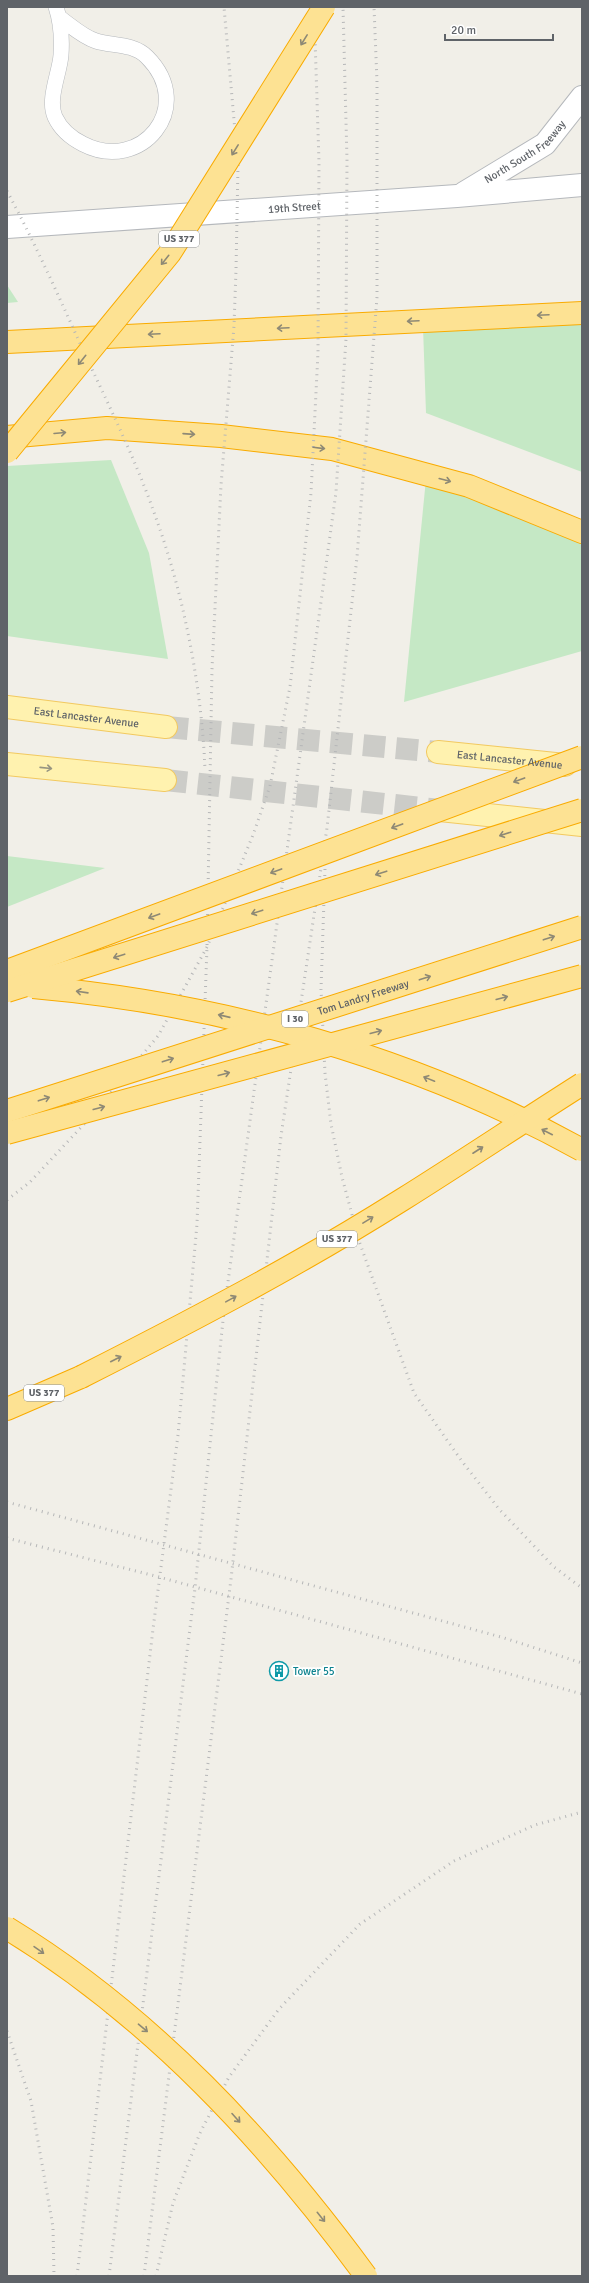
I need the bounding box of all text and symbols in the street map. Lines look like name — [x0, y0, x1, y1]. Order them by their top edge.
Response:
scale bar — [445, 16, 553, 42]
text: 20 m — [451, 23, 476, 38]
one-way arrow — [299, 34, 307, 46]
street label: North South Freeway — [482, 117, 568, 186]
one-way arrow — [231, 145, 239, 156]
street label: 19th Street — [267, 199, 321, 216]
road number: US 377 — [159, 231, 199, 247]
one-way arrow — [160, 255, 169, 265]
one-way arrow — [537, 311, 550, 318]
one-way arrow — [407, 318, 420, 325]
one-way arrow — [277, 324, 290, 331]
one-way arrow — [148, 331, 161, 338]
one-way arrow — [78, 355, 87, 366]
one-way arrow — [53, 429, 66, 436]
one-way arrow — [182, 430, 195, 437]
one-way arrow — [312, 444, 325, 452]
one-way arrow — [438, 476, 451, 484]
street label: East Lancaster Avenue — [33, 704, 140, 730]
street label: East Lancaster Avenue — [456, 747, 563, 771]
one-way arrow — [39, 764, 52, 771]
one-way arrow — [514, 777, 526, 785]
one-way arrow — [392, 822, 404, 830]
one-way arrow — [498, 831, 511, 838]
one-way arrow — [270, 867, 282, 875]
one-way arrow — [374, 870, 387, 877]
one-way arrow — [251, 909, 263, 917]
one-way arrow — [148, 913, 160, 921]
one-way arrow — [543, 934, 556, 941]
one-way arrow — [113, 953, 126, 960]
one-way arrow — [419, 974, 432, 981]
street label: Tom Landry Freeway — [316, 976, 411, 1018]
one-way arrow — [76, 988, 89, 996]
one-way arrow — [495, 994, 508, 1001]
road number: I 30 — [282, 1011, 308, 1027]
one-way arrow — [218, 1012, 231, 1020]
one-way arrow — [370, 1028, 383, 1035]
one-way arrow — [162, 1055, 174, 1063]
one-way arrow — [217, 1070, 230, 1077]
one-way arrow — [423, 1075, 435, 1083]
one-way arrow — [38, 1095, 51, 1102]
one-way arrow — [92, 1104, 105, 1111]
one-way arrow — [542, 1128, 554, 1135]
one-way arrow — [472, 1146, 483, 1154]
one-way arrow — [362, 1216, 374, 1224]
road number: US 377 — [317, 1231, 357, 1247]
one-way arrow — [225, 1295, 237, 1302]
one-way arrow — [110, 1355, 122, 1362]
road number: US 377 — [24, 1385, 64, 1401]
building icon: Tower 55 — [268, 1660, 290, 1682]
place label: Tower 55 — [293, 1665, 335, 1678]
one-way arrow — [34, 1946, 45, 1954]
one-way arrow — [138, 2024, 148, 2033]
one-way arrow — [232, 2113, 241, 2124]
one-way arrow — [316, 2212, 325, 2223]

